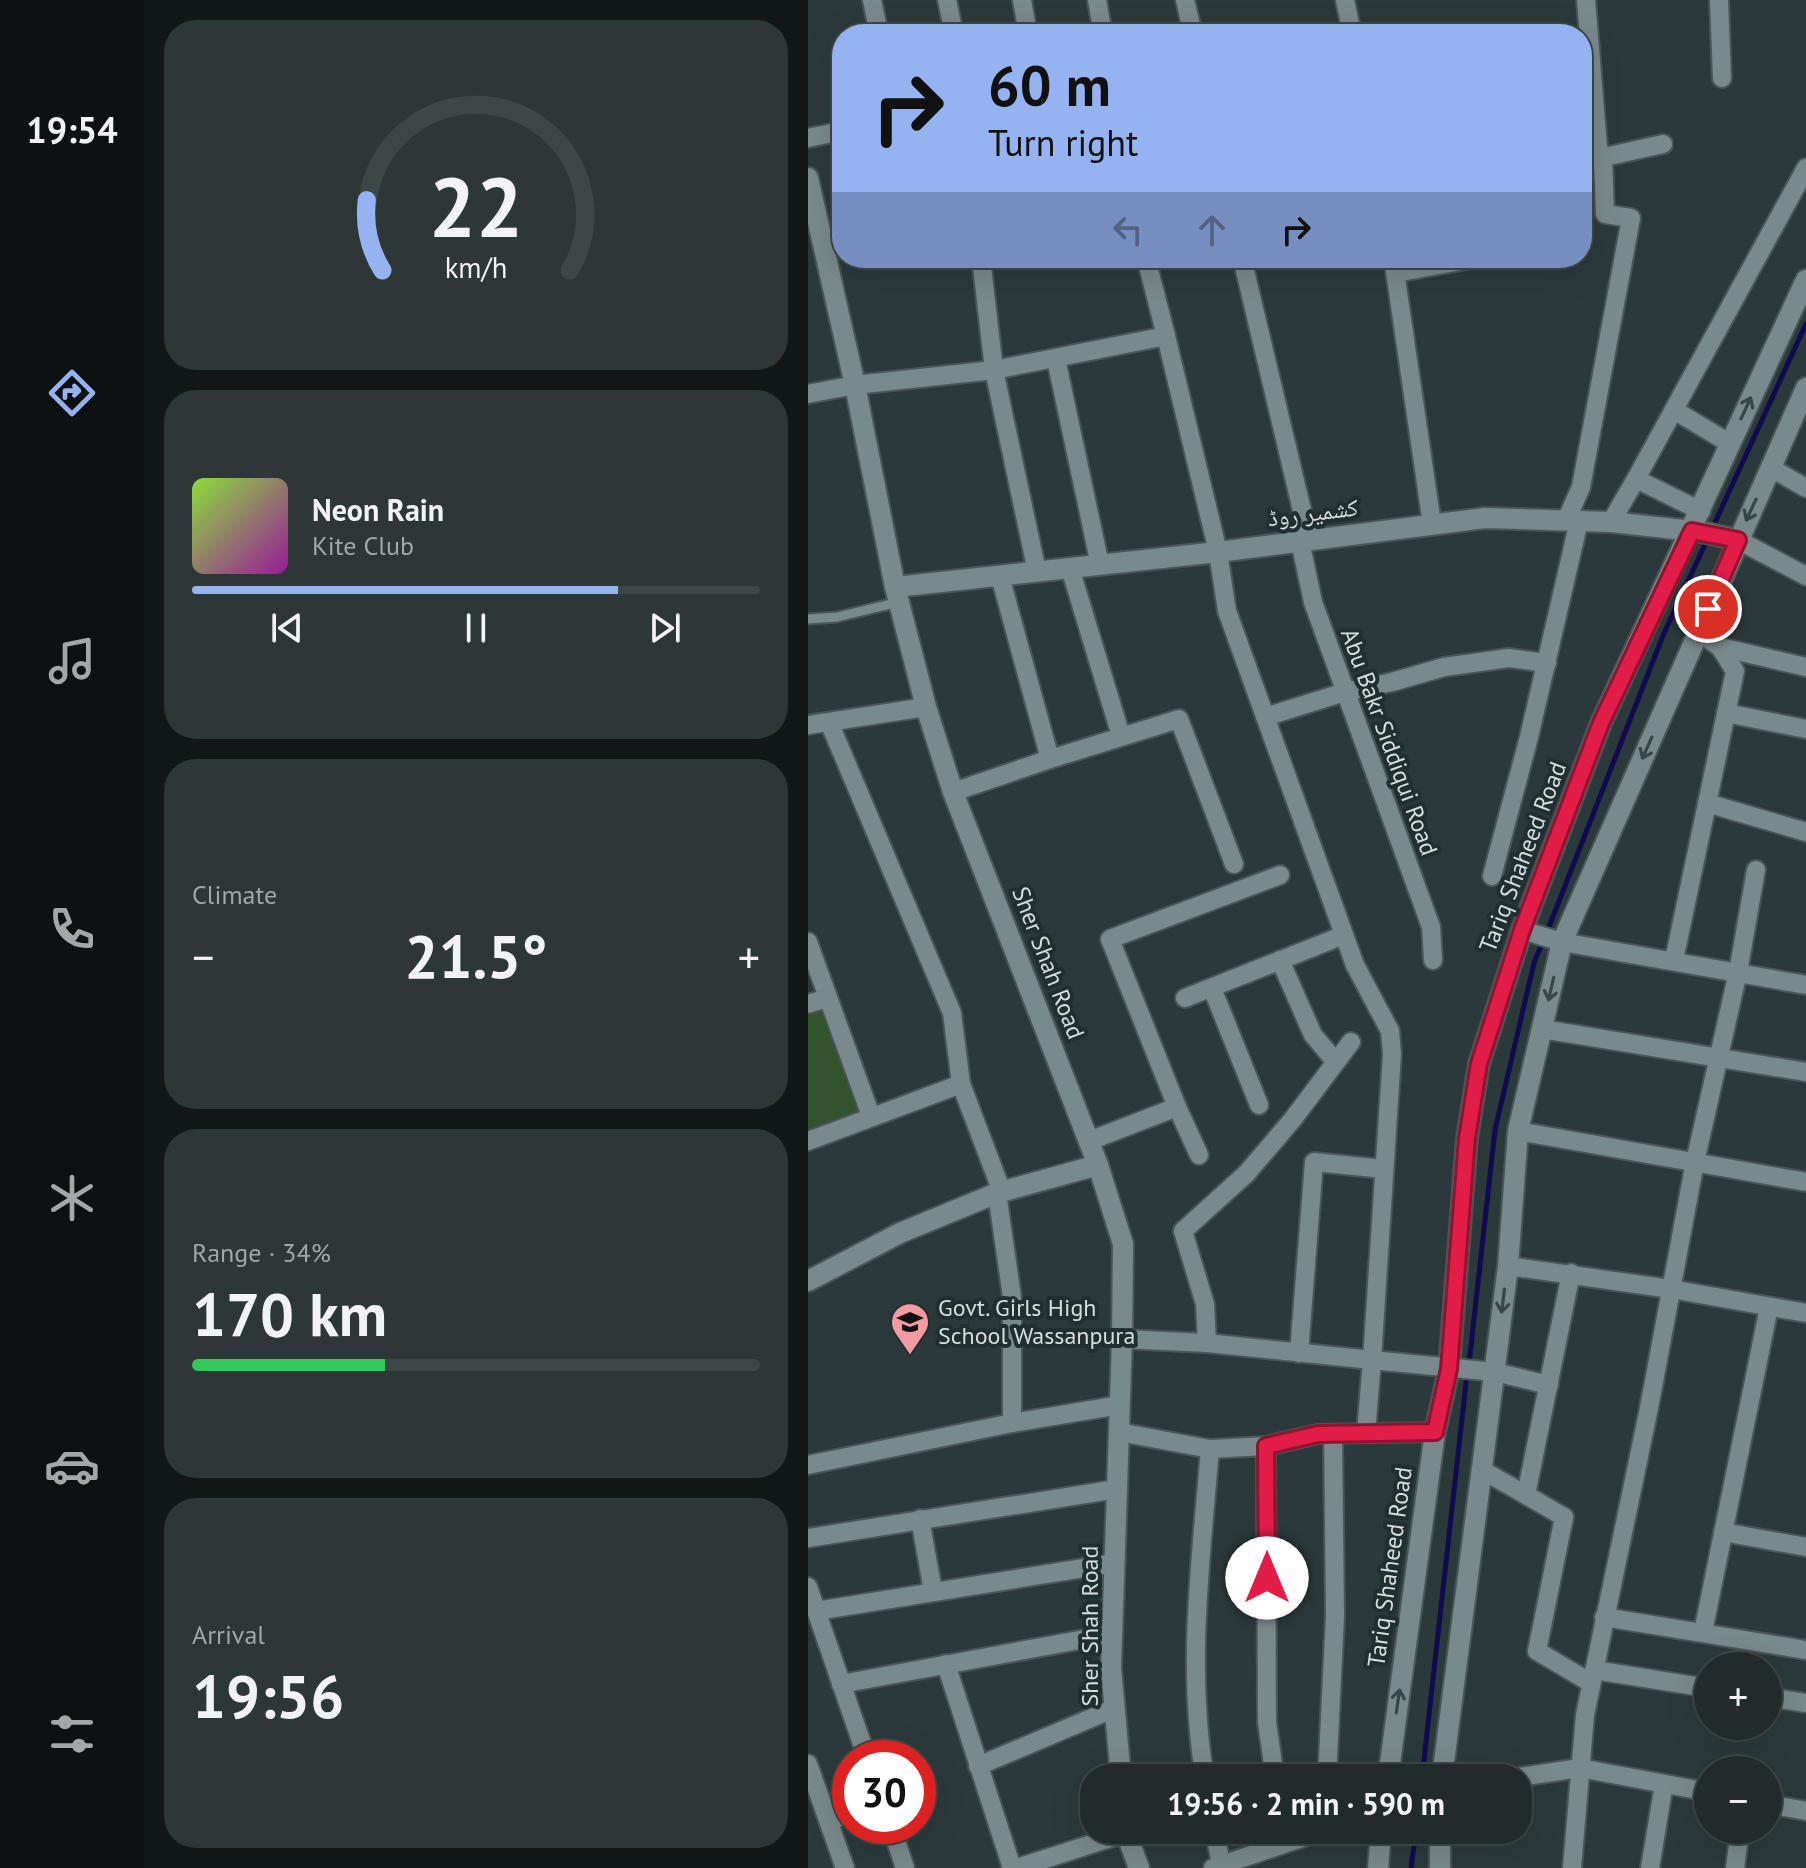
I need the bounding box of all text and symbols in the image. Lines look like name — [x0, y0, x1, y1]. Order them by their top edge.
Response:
text: 60 m — [988, 49, 1111, 121]
icon: right — [856, 56, 960, 160]
text: 19:54 — [26, 106, 118, 153]
text: Turn right — [988, 119, 1138, 166]
text: 22 — [429, 151, 523, 259]
icon: left — [1106, 208, 1150, 252]
icon: ahead — [1190, 208, 1234, 252]
icon: right — [1274, 208, 1318, 252]
text: km/h — [445, 249, 507, 286]
icon: directions — [44, 365, 100, 421]
one-way arrow — [1739, 396, 1754, 420]
text: Neon Rain — [312, 490, 444, 529]
street label: کشمیر روڈ — [1266, 492, 1360, 533]
one-way arrow — [1743, 498, 1758, 522]
text: Kite Club — [312, 529, 414, 562]
pin — [1674, 575, 1742, 643]
icon: arrive — [1686, 587, 1730, 631]
icon: previous — [265, 606, 309, 650]
icon: pause — [454, 606, 498, 650]
icon: next — [643, 606, 687, 650]
street label: Abu Bakr Siddiqui Road — [1334, 624, 1445, 860]
icon: music — [44, 633, 100, 689]
one-way arrow — [1638, 736, 1653, 760]
street label: Tariq Shaheed Road — [1472, 757, 1573, 957]
text: Climate — [192, 878, 277, 911]
street label: Sher Shah Road — [1005, 882, 1092, 1043]
icon: phone — [44, 901, 100, 957]
text: 21.5° — [404, 917, 548, 995]
text: − — [192, 928, 214, 985]
text: + — [738, 928, 760, 985]
one-way arrow — [1543, 976, 1558, 1002]
icon: climate — [44, 1170, 100, 1226]
text: Range · 34% — [192, 1236, 331, 1269]
text: 170 km — [192, 1275, 387, 1353]
one-way arrow — [1496, 1287, 1511, 1314]
place label: Govt. Girls High School Wassanpura — [938, 1292, 1135, 1351]
school or university icon: Govt. Girls High School Wassanpura — [889, 1301, 931, 1356]
icon: car — [44, 1438, 100, 1494]
street label: Tariq Shaheed Road — [1360, 1465, 1419, 1669]
position arrow — [1225, 1536, 1309, 1620]
street label: Sher Shah Road — [1074, 1546, 1105, 1706]
text: Arrival — [192, 1618, 265, 1651]
map controls — [1694, 1652, 1782, 1844]
button: + — [1694, 1652, 1782, 1740]
text: 19:56 — [192, 1657, 344, 1735]
one-way arrow — [1391, 1689, 1406, 1714]
icon: filters — [44, 1706, 100, 1762]
speed limit sign: 30 — [832, 1740, 936, 1844]
button: − — [1694, 1756, 1782, 1844]
text: 19:56 · 2 min · 590 m — [1167, 1784, 1445, 1823]

